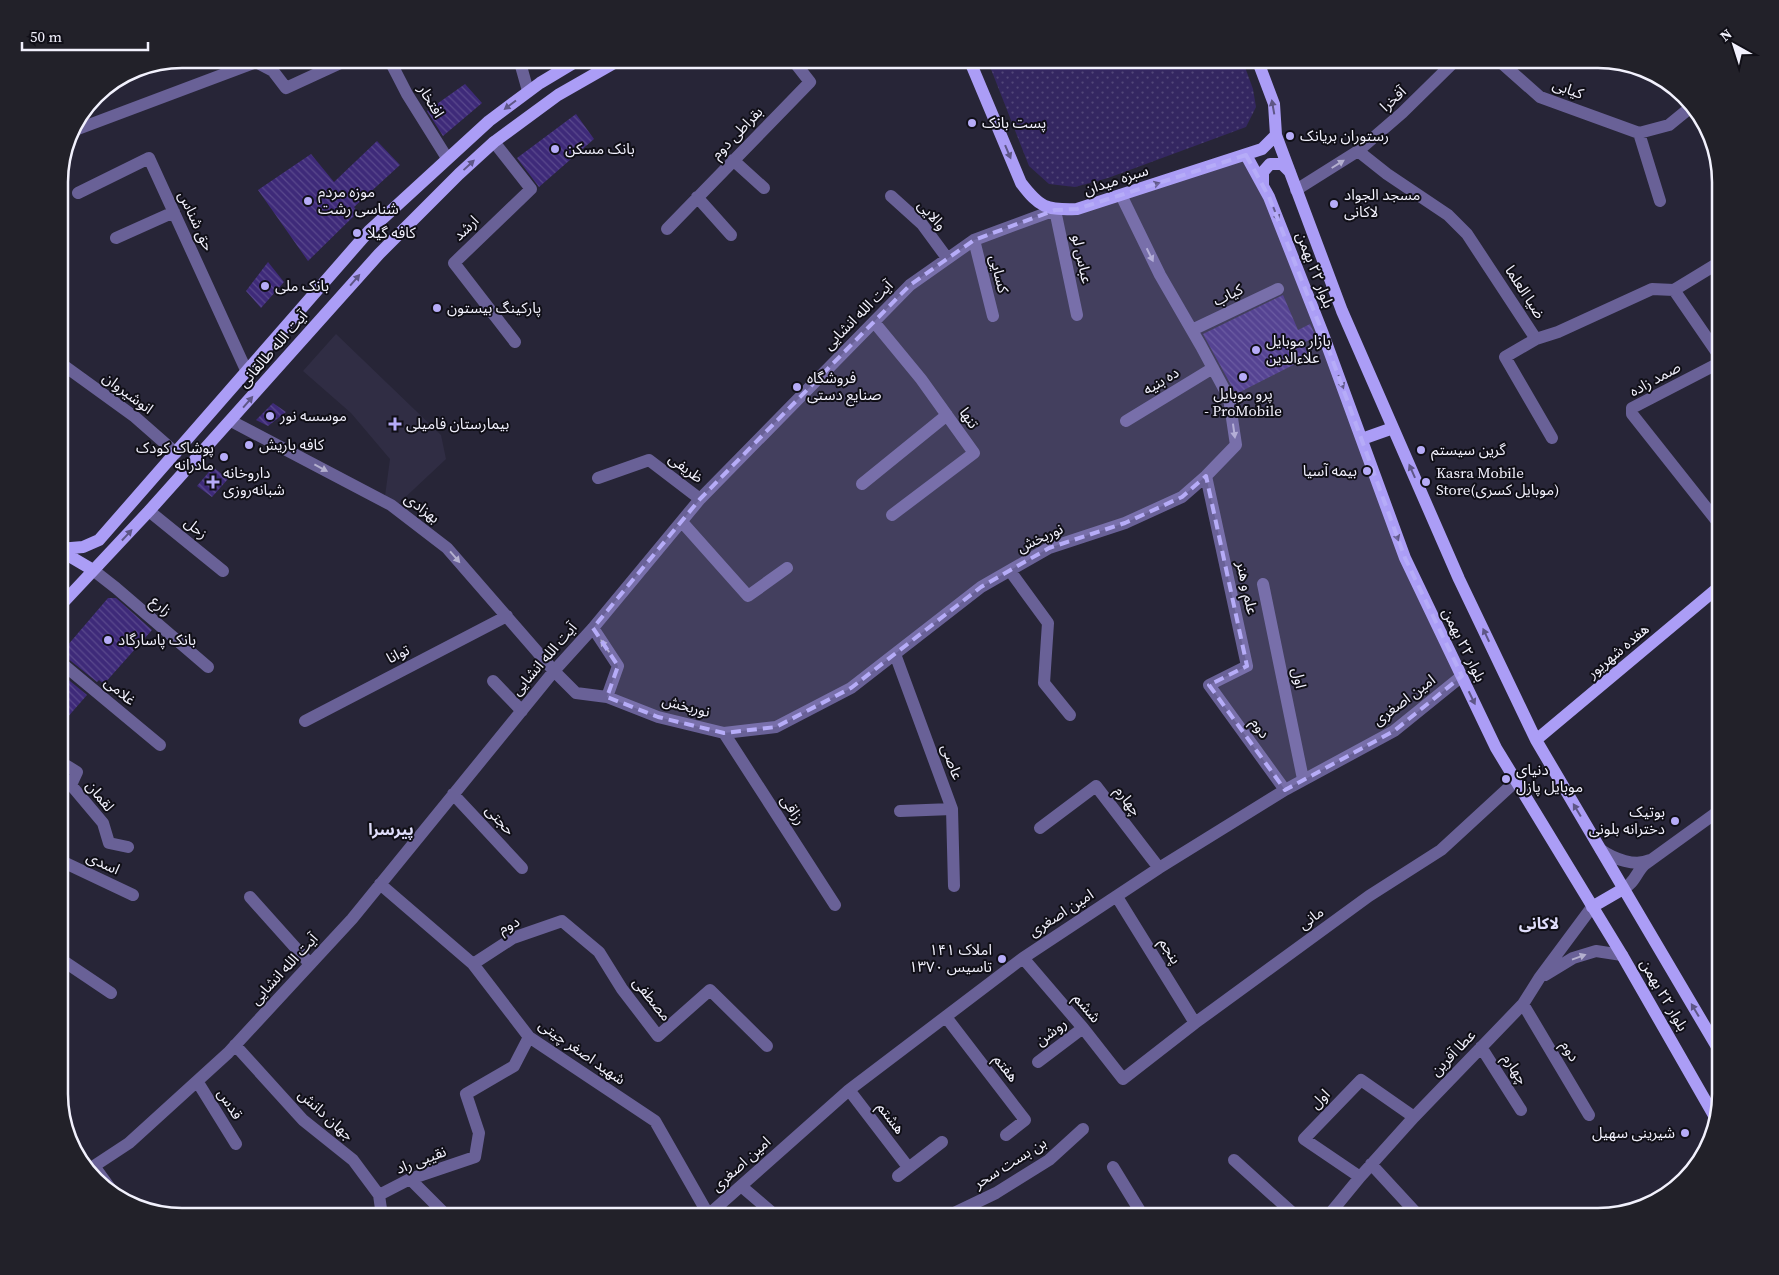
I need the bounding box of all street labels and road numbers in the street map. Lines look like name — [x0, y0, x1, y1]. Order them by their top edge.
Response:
street label: کیابی — [1550, 73, 1587, 104]
street label: افتخار — [413, 79, 450, 121]
street label: آفخرا — [1375, 81, 1411, 116]
street label: بقراطی دوم — [706, 101, 768, 165]
street label: سبزه میدان — [1081, 159, 1151, 200]
street label: حق شناس — [173, 187, 220, 254]
street label: والایی — [913, 195, 952, 235]
street label: ارشد — [448, 210, 483, 245]
street label: بلوار ۲۲ بهمن — [1291, 229, 1340, 311]
street label: عباس لو — [1067, 232, 1098, 286]
street label: کسایی — [985, 253, 1015, 296]
street label: ضیا العلما — [1500, 261, 1551, 323]
street label: آیت الله انشایی — [818, 275, 898, 354]
street label: کیاب — [1209, 278, 1247, 311]
street label: آیت الله طالقانی — [233, 305, 312, 392]
street label: صمد زاده — [1625, 356, 1684, 401]
street label: ده بنیه — [1139, 362, 1183, 400]
street label: انوشیروان — [99, 367, 158, 419]
street label: تنها — [955, 403, 984, 433]
street label: ظریفی — [665, 448, 708, 488]
street label: بهزادی — [400, 487, 444, 528]
street label: زحل — [180, 512, 213, 544]
street label: نوربخش — [1013, 518, 1066, 557]
street label: علم و هنر — [1230, 558, 1263, 617]
street label: زارع — [145, 591, 176, 622]
street label: بلوار ۲۲ بهمن — [1437, 604, 1491, 685]
street label: آیت الله انشایی — [506, 617, 582, 700]
street label: هفده شهریور — [1581, 618, 1653, 684]
street label: توانا — [383, 639, 413, 668]
street label: اول — [1287, 666, 1312, 690]
street label: امین اصغری — [1368, 669, 1439, 730]
street label: غلامی — [100, 671, 141, 710]
street label: نوربخش — [660, 689, 712, 722]
street label: دوم — [1245, 713, 1275, 743]
street label: عاصی — [936, 741, 969, 783]
street label: لقمان — [81, 776, 120, 816]
street label: چهارم — [1109, 781, 1147, 821]
street label: رزاقی — [776, 791, 811, 829]
street label: حجتی — [481, 800, 520, 840]
street label: اسدی — [83, 846, 123, 879]
street label: امین اصغری — [1024, 884, 1097, 941]
street label: مانی — [1293, 901, 1328, 934]
street label: دوم — [495, 911, 523, 939]
street label: آیت الله انشایی — [245, 928, 323, 1009]
street label: پنجم — [1153, 933, 1187, 969]
street label: بلوار ۲۲ بهمن — [1635, 955, 1694, 1035]
street label: مصطفی — [628, 972, 677, 1025]
street label: ششم — [1068, 988, 1106, 1028]
street label: روشن — [1030, 1013, 1071, 1050]
street label: شهید اصغر چیتی — [535, 1014, 630, 1090]
street label: عطا آفرین — [1425, 1024, 1480, 1081]
street label: دوم — [1555, 1036, 1585, 1066]
street label: هفتم — [988, 1049, 1024, 1087]
street label: چهارم — [1497, 1049, 1533, 1089]
street label: قدس — [213, 1084, 248, 1123]
street label: جهان دانش — [294, 1084, 359, 1145]
street label: اول — [1305, 1084, 1334, 1113]
street label: هشتم — [872, 1097, 910, 1139]
street label: امین اصغری — [706, 1131, 775, 1196]
street label: بن بست سحر — [968, 1132, 1050, 1194]
street label: نقیبی راد — [393, 1140, 449, 1179]

